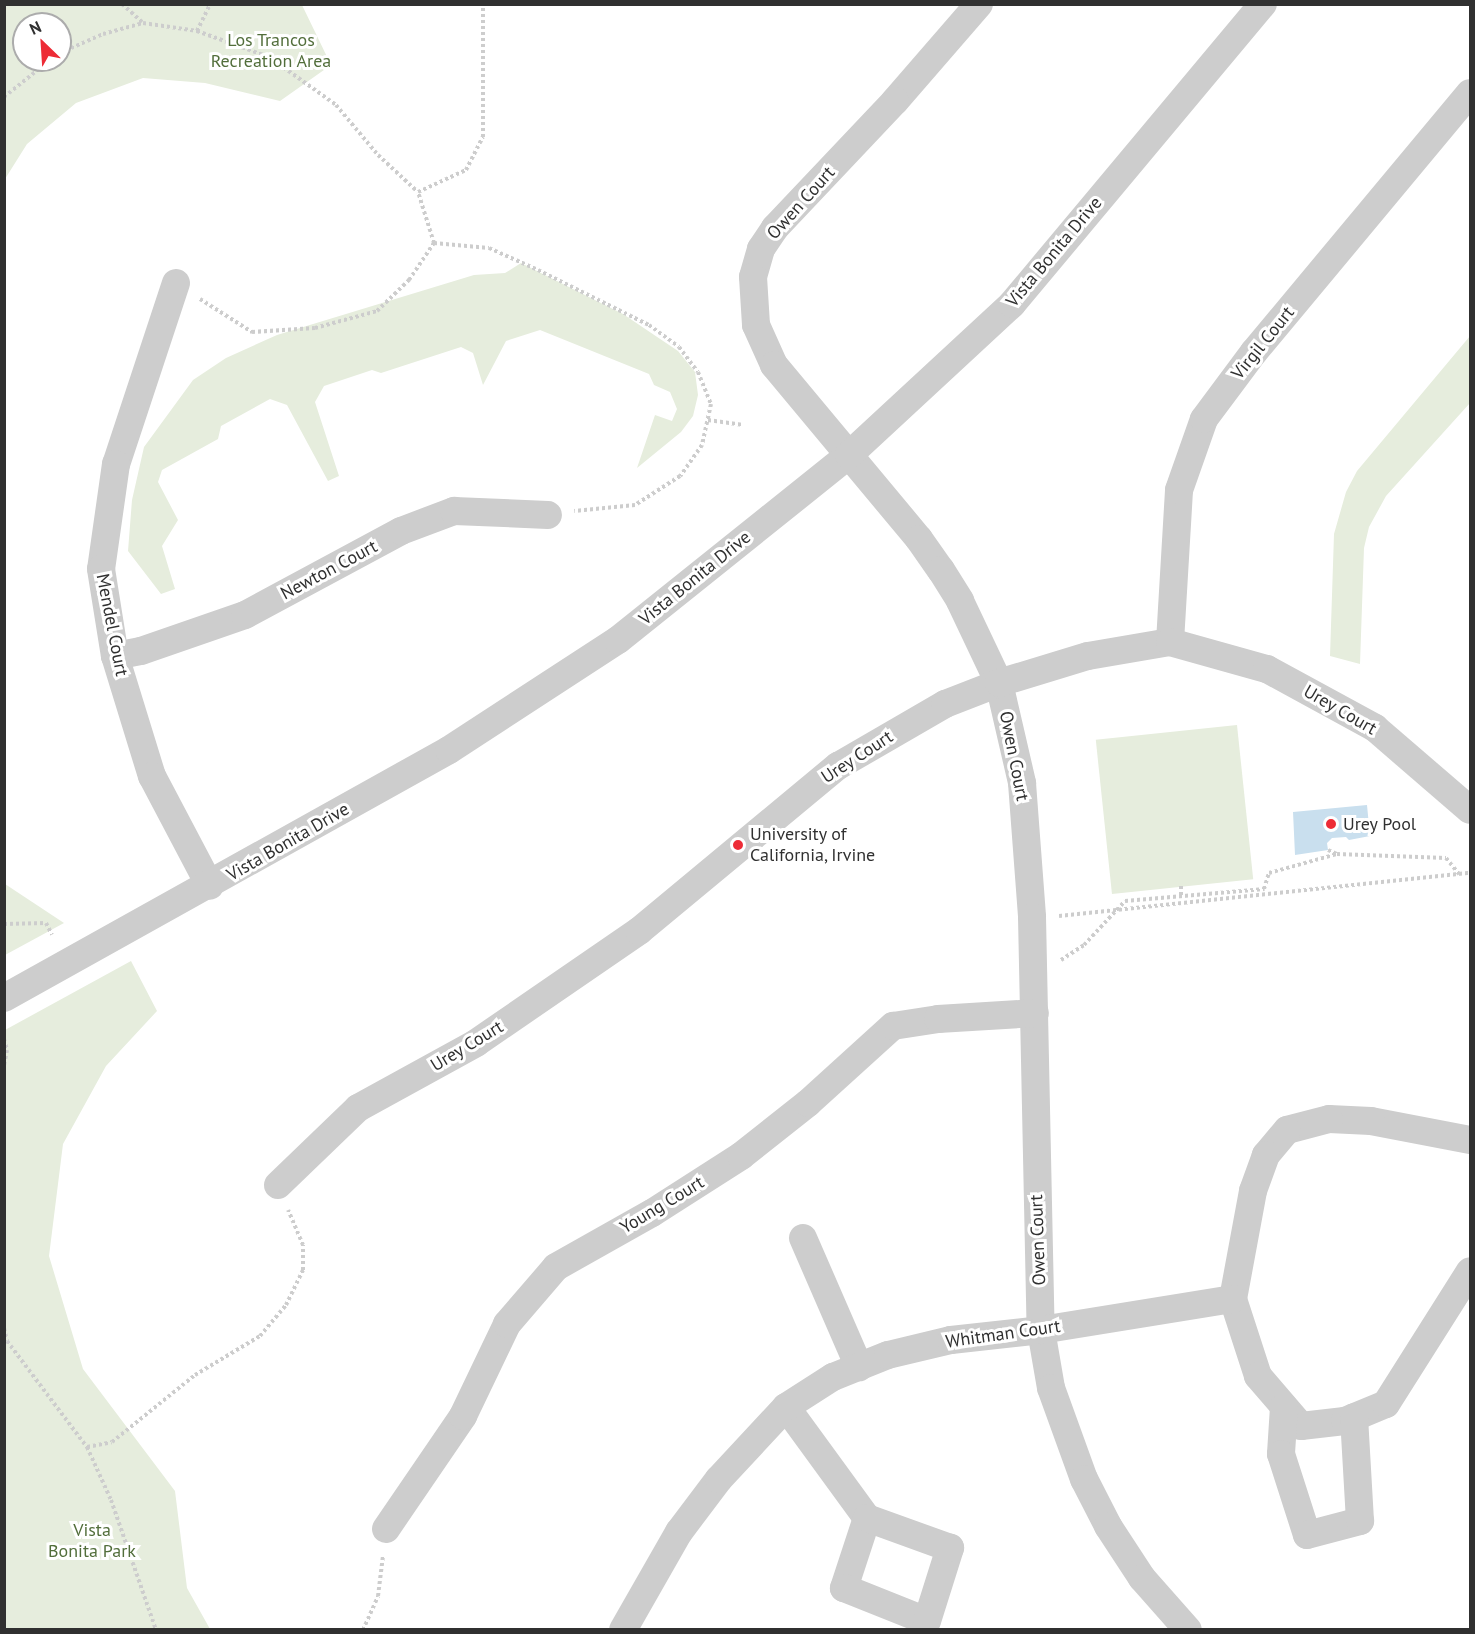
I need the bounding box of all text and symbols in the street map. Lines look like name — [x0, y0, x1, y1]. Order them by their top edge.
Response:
north arrow — [12, 12, 72, 72]
text: N — [26, 16, 44, 39]
park label: Los Trancos Recreation Area — [210, 30, 332, 72]
street label: Owen Court — [763, 162, 839, 244]
street label: Vista Bonita Drive — [1002, 192, 1106, 312]
street label: Virgil Court — [1227, 302, 1299, 384]
street label: Vista Bonita Drive — [635, 526, 755, 630]
street label: Newton Court — [277, 536, 381, 604]
street label: Mendel Court — [91, 572, 133, 678]
street label: Urey Court — [1299, 680, 1381, 740]
street label: Owen Court — [995, 709, 1033, 803]
street label: Urey Court — [817, 726, 897, 788]
street label: Vista Bonita Drive — [223, 798, 353, 886]
place label: Urey Pool — [1343, 813, 1417, 835]
marker: Urey Pool — [1324, 817, 1338, 831]
place label: University of California, Irvine — [750, 824, 877, 866]
marker: University of California, Irvine — [731, 838, 745, 852]
street label: Urey Court — [426, 1016, 508, 1076]
street label: Young Court — [616, 1172, 708, 1238]
street label: Owen Court — [1026, 1194, 1050, 1286]
street label: Whitman Court — [944, 1315, 1062, 1353]
park label: Vista Bonita Park — [48, 1520, 136, 1562]

